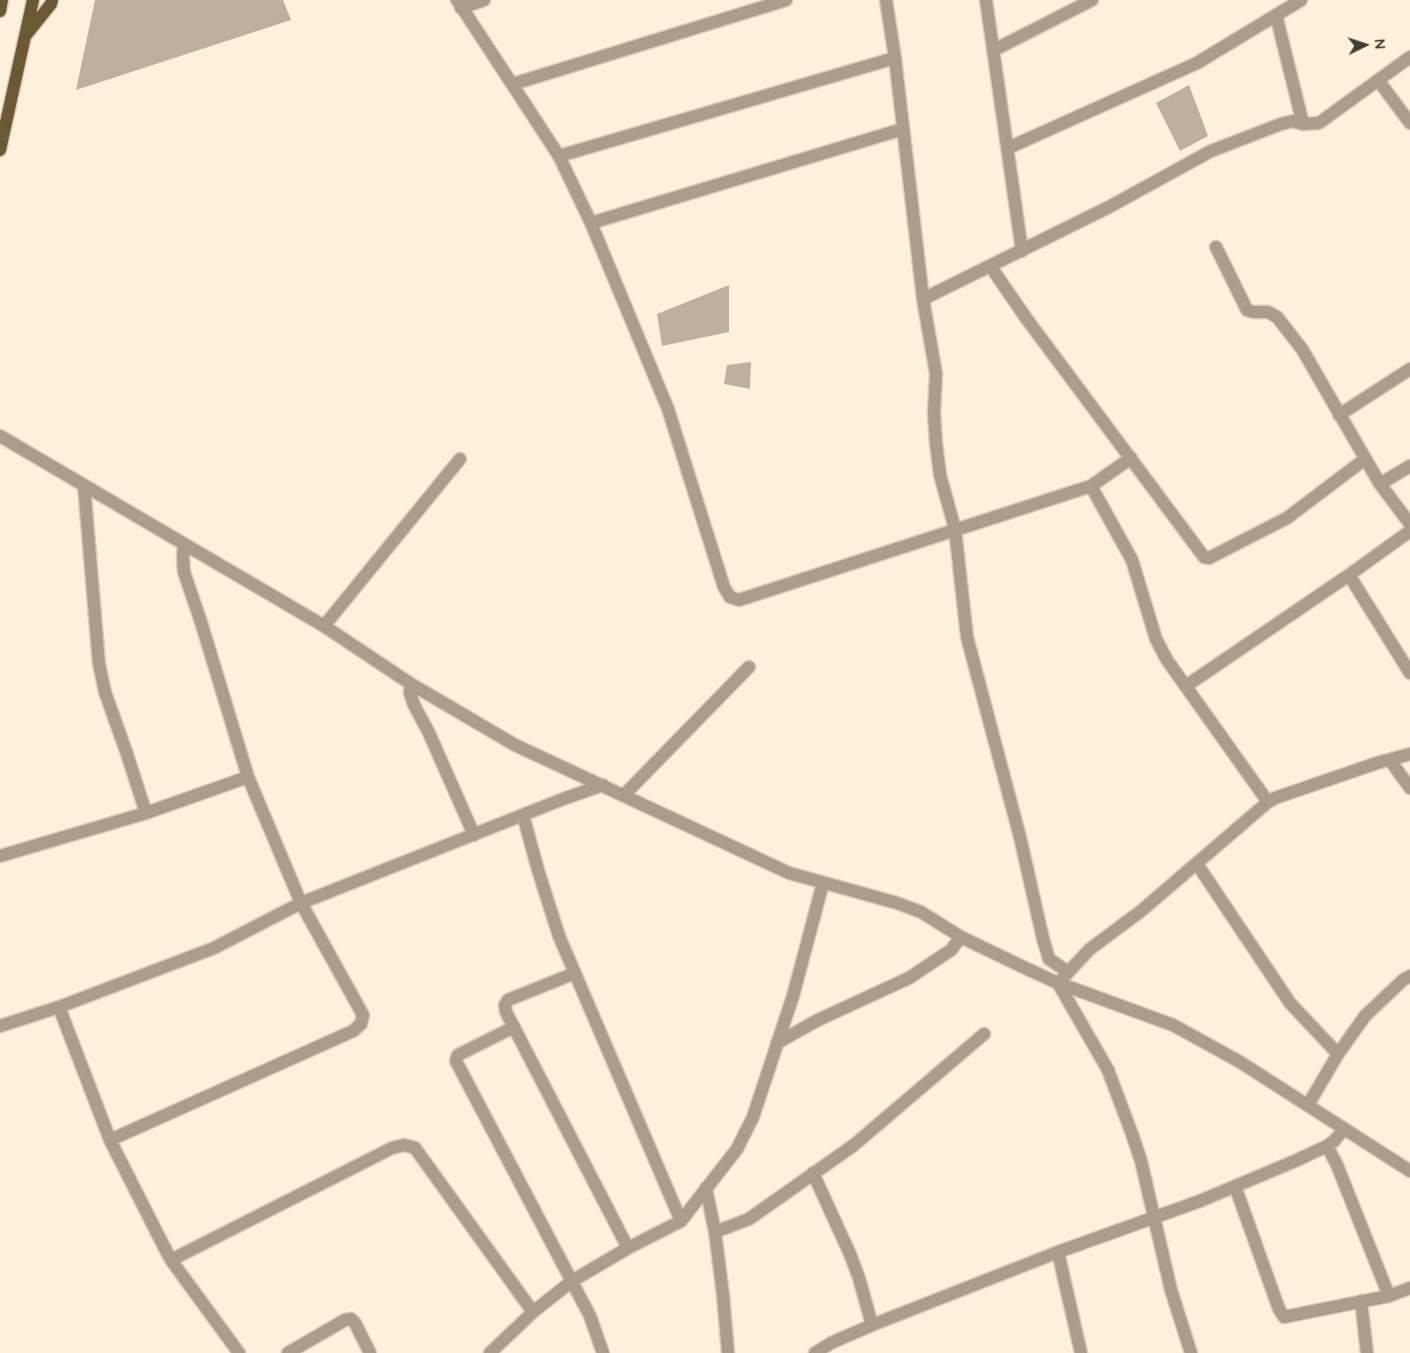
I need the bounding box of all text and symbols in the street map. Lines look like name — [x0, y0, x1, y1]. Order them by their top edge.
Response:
north arrow — [1340, 20, 1390, 70]
text: N — [1371, 38, 1389, 50]

